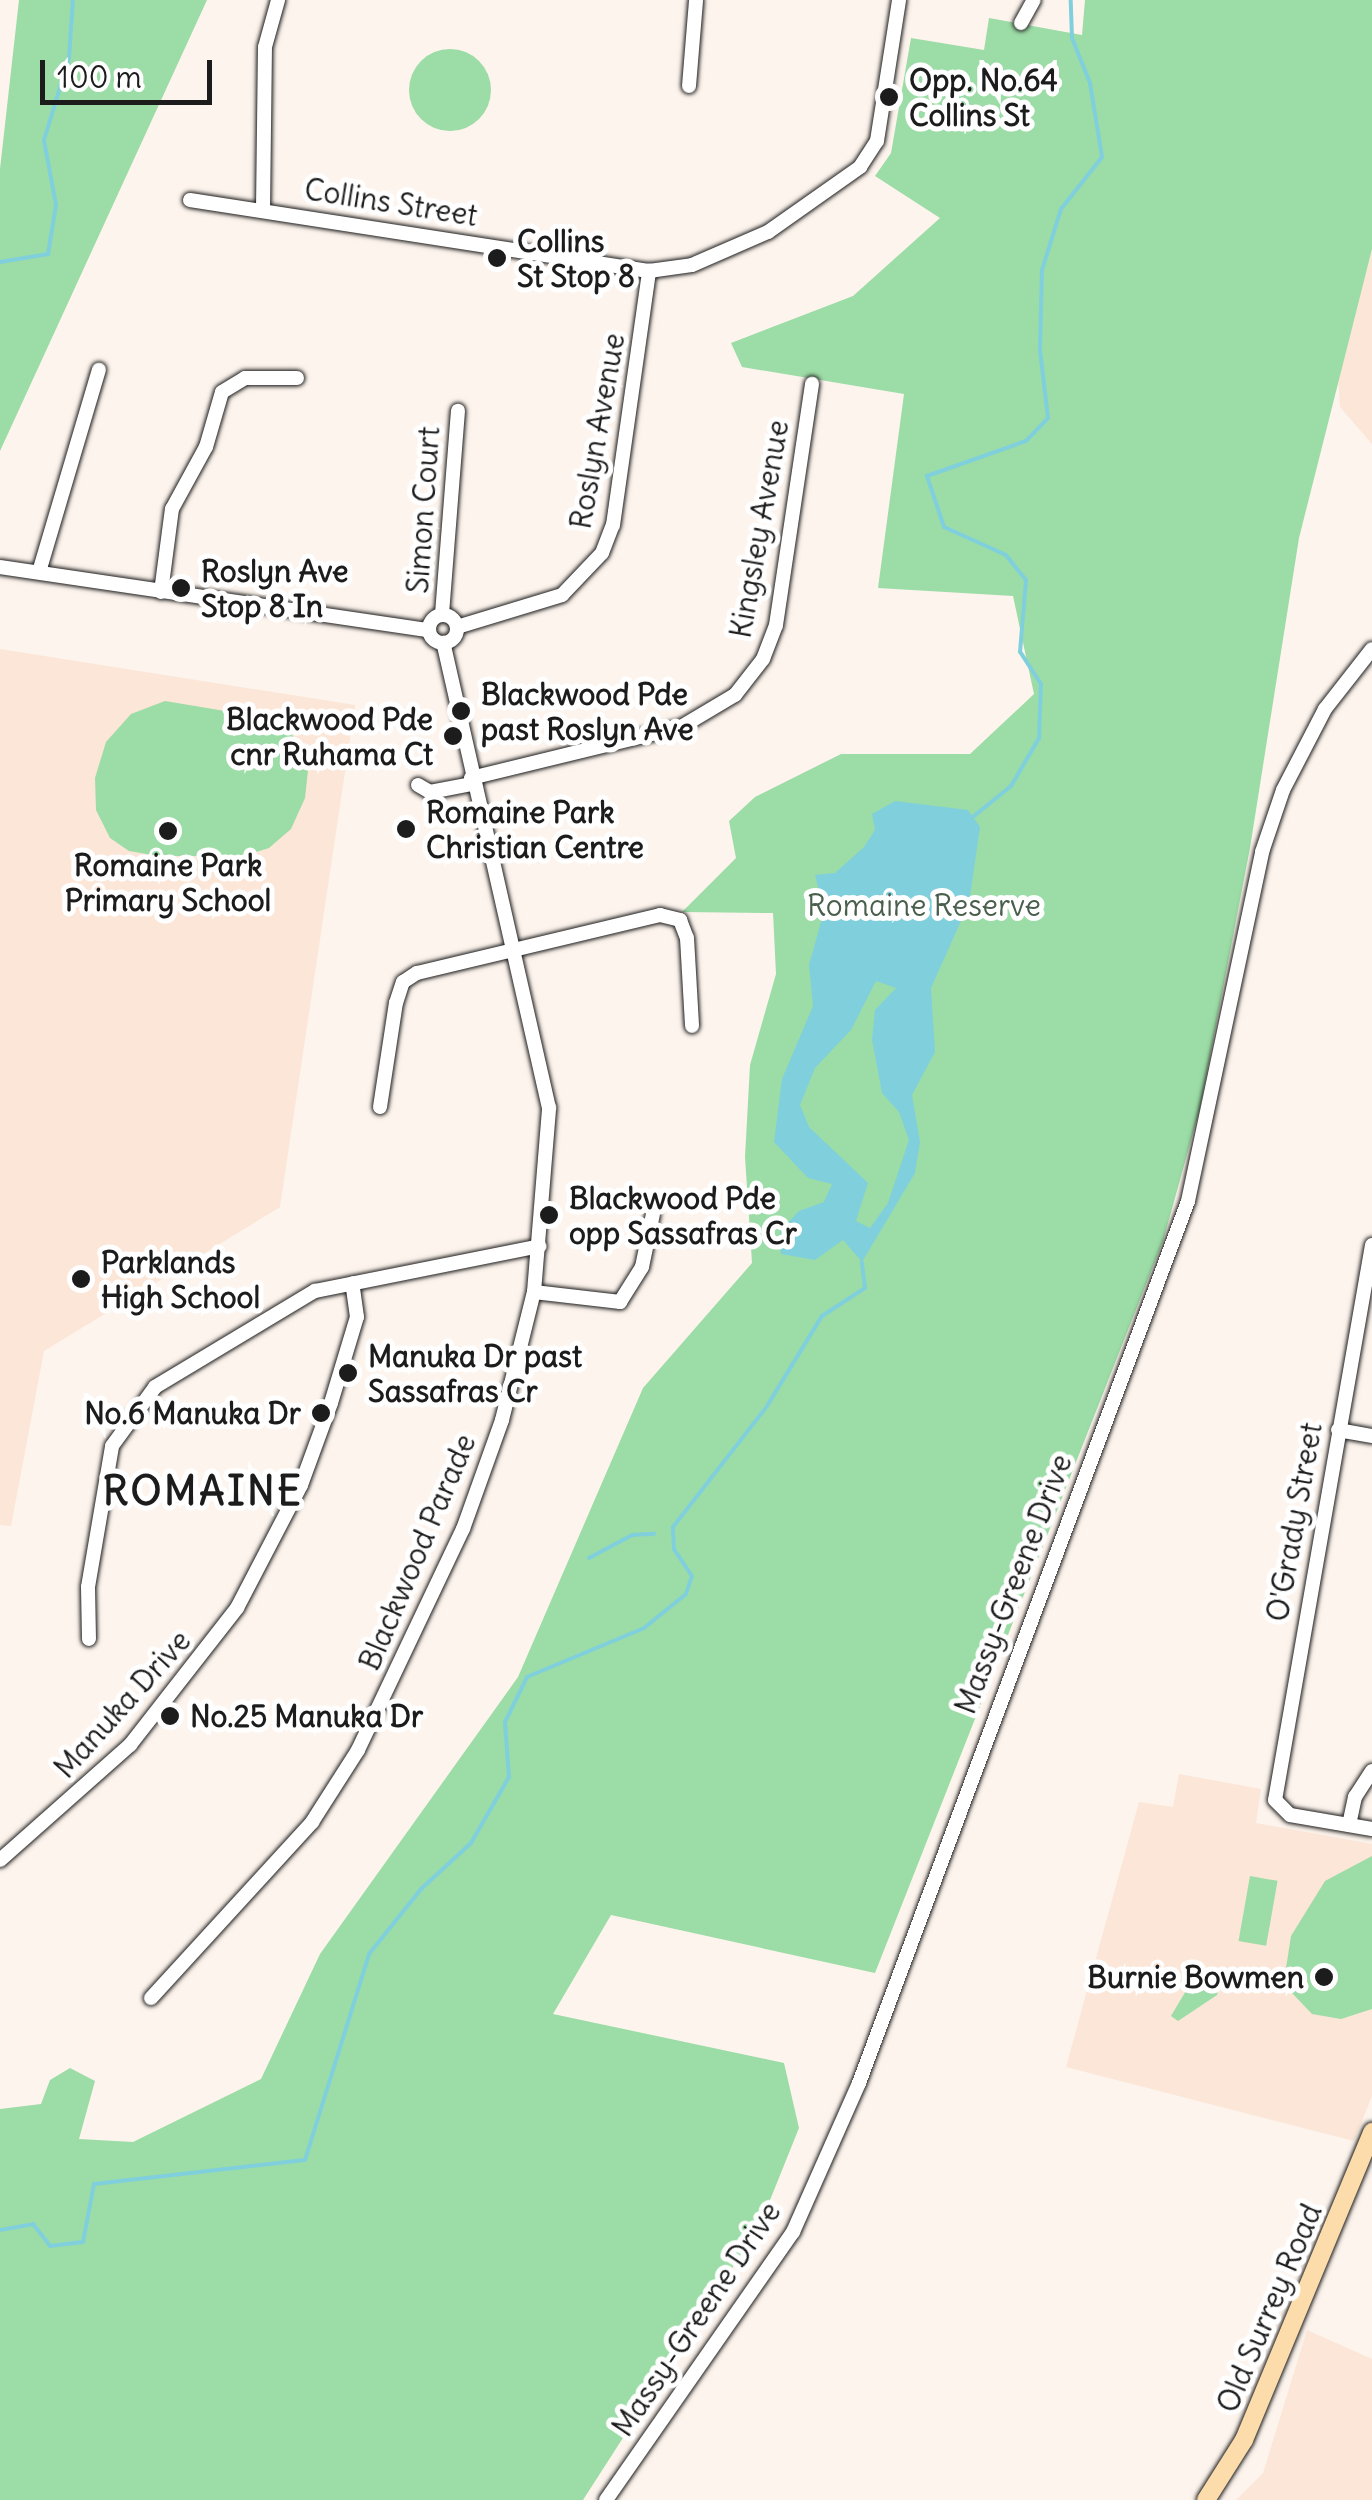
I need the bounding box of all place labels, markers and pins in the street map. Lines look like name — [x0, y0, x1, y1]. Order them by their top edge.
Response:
place label: Opp. No.64 Collins St — [909, 62, 1058, 132]
marker: Opp. No.64 Collins St — [878, 86, 900, 108]
place label: Collins St Stop 8 — [517, 223, 635, 294]
marker: Collins St Stop 8 — [486, 247, 508, 269]
place label: Roslyn Ave Stop 8 In — [201, 553, 348, 624]
marker: Roslyn Ave Stop 8 In — [170, 577, 192, 599]
place label: Blackwood Pde past Roslyn Ave — [481, 676, 694, 746]
marker: Blackwood Pde past Roslyn Ave — [450, 700, 472, 722]
place label: Blackwood Pde cnr Ruhama Ct — [226, 701, 433, 772]
marker: Blackwood Pde cnr Ruhama Ct — [442, 725, 464, 747]
place label: Romaine Park Christian Centre — [426, 794, 644, 864]
marker: Romaine Park Christian Centre — [395, 818, 417, 840]
marker: Romaine Park Primary School — [157, 820, 179, 842]
place label: Romaine Park Primary School — [65, 847, 271, 918]
place label: Blackwood Pde opp Sassafras Cr — [569, 1180, 797, 1250]
marker: Blackwood Pde opp Sassafras Cr — [538, 1204, 560, 1226]
place label: Parklands High School — [101, 1244, 260, 1314]
marker: Parklands High School — [70, 1268, 92, 1290]
place label: Manuka Dr past Sassafras Cr — [368, 1338, 582, 1408]
marker: Manuka Dr past Sassafras Cr — [337, 1362, 359, 1384]
place label: No.6 Manuka Dr — [84, 1395, 301, 1431]
marker: No.6 Manuka Dr — [310, 1402, 332, 1424]
place label: No.25 Manuka Dr — [190, 1698, 423, 1734]
marker: No.25 Manuka Dr — [159, 1705, 181, 1727]
place label: Burnie Bowmen — [1087, 1959, 1304, 1995]
marker: Burnie Bowmen — [1313, 1966, 1335, 1988]

